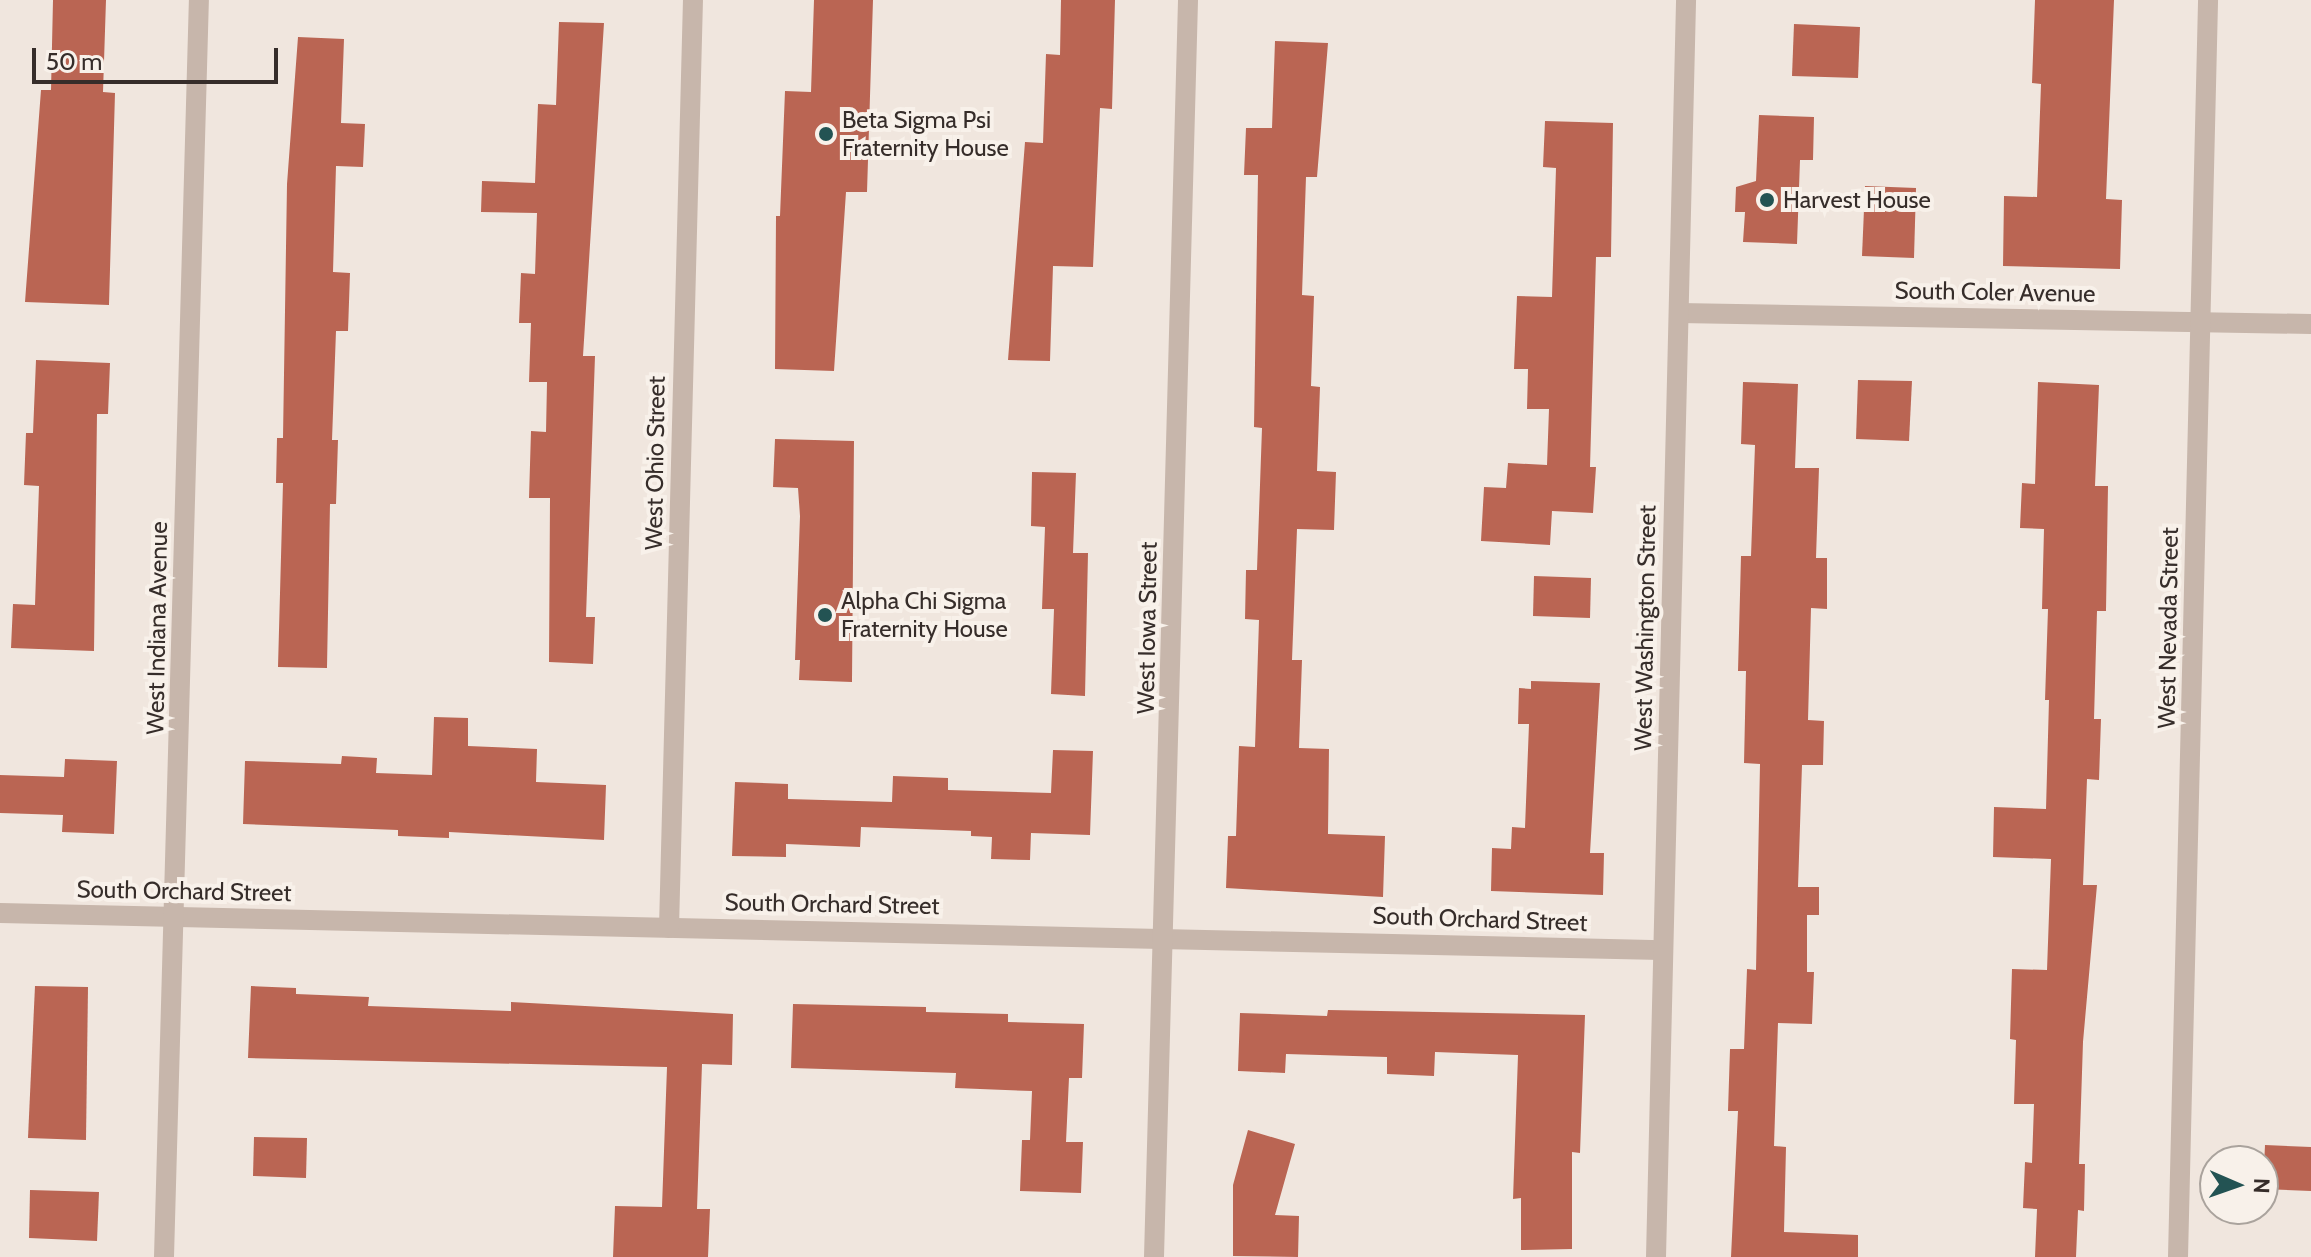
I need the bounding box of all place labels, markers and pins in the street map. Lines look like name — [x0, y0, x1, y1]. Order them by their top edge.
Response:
place label: Beta Sigma Psi Fraternity House — [842, 106, 1009, 162]
marker: Beta Sigma Psi Fraternity House — [817, 125, 835, 143]
place label: Harvest House — [1783, 186, 1931, 214]
marker: Harvest House — [1758, 191, 1776, 209]
place label: Alpha Chi Sigma Fraternity House — [841, 587, 1008, 643]
marker: Alpha Chi Sigma Fraternity House — [816, 606, 834, 624]

